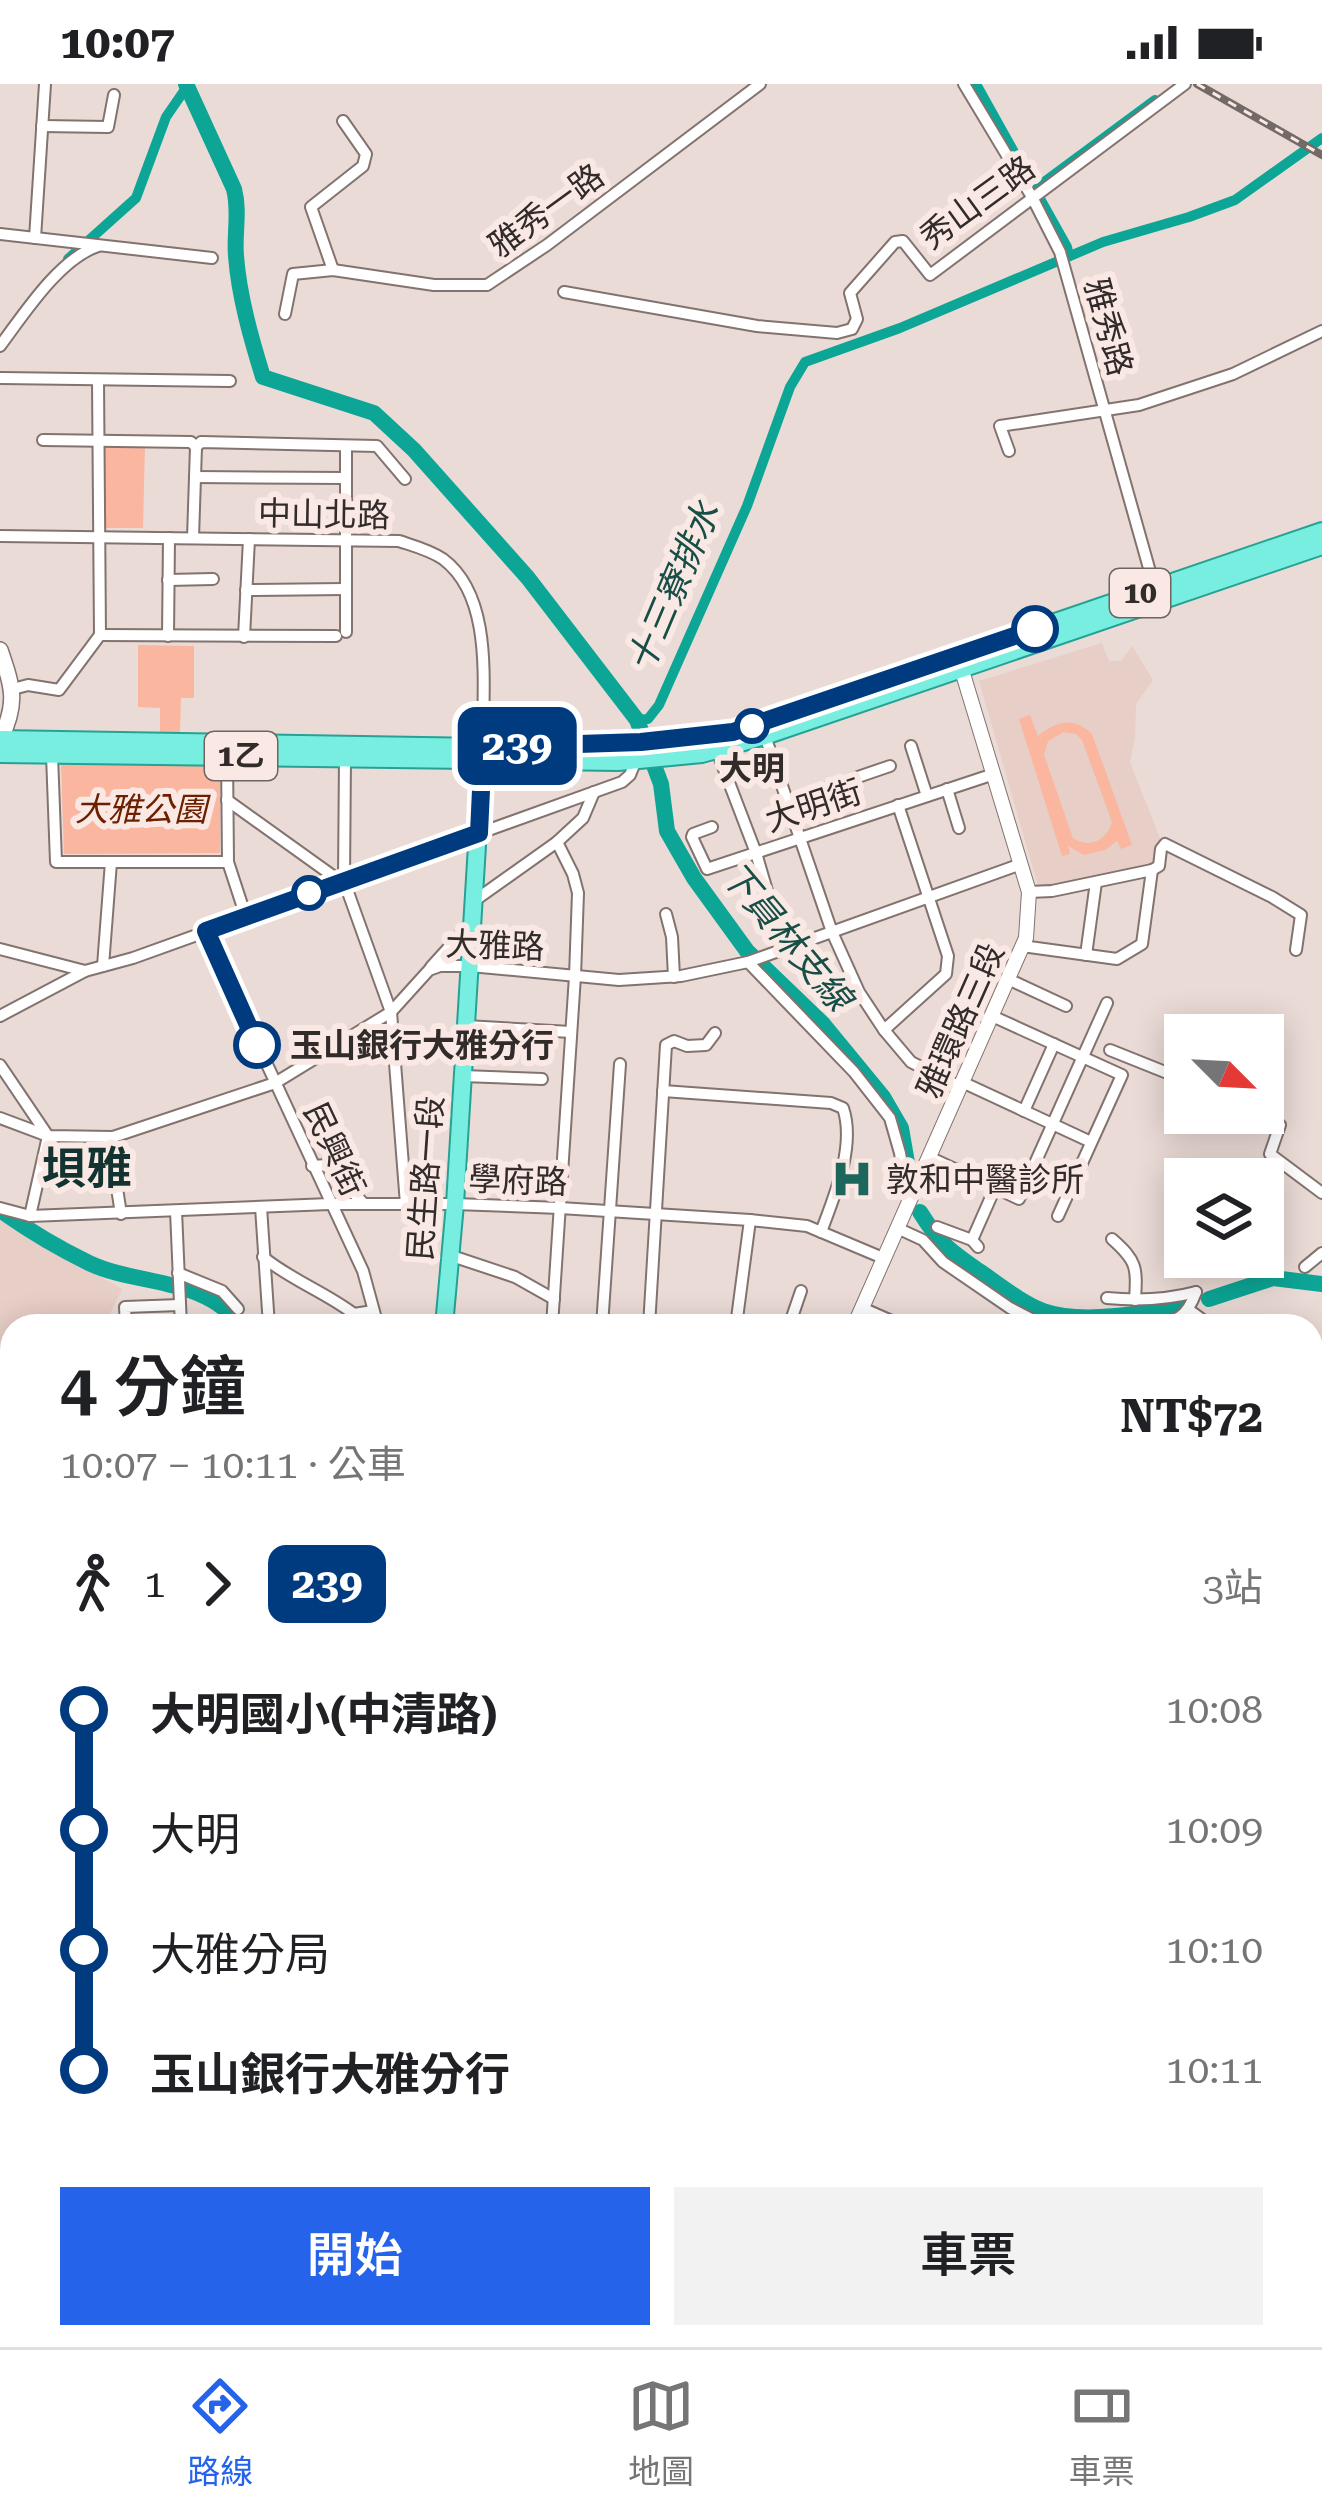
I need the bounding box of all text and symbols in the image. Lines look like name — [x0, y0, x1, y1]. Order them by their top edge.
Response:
text: 10:07 — [60, 16, 175, 69]
street label: 秀山三路 — [912, 148, 1042, 257]
street label: 雅秀一路 — [481, 156, 611, 265]
street label: 雅秀路 — [1077, 274, 1140, 380]
street label: 中山北路 — [258, 494, 390, 535]
water label: 十三寮排水 — [619, 495, 729, 678]
road number: 10 — [1110, 569, 1170, 617]
unlabelled marker — [1013, 607, 1057, 651]
line badge: 239 — [448, 707, 586, 785]
marker: 大明 — [736, 710, 768, 742]
text: 239 — [482, 721, 552, 770]
road number: 1乙 — [205, 732, 277, 780]
place label: 大明 — [719, 749, 785, 788]
street label: 大明街 — [760, 772, 866, 839]
park label: 大雅公園 — [75, 790, 211, 829]
water label: 下員林支線 — [712, 854, 863, 1022]
unlabelled marker — [293, 877, 325, 909]
street label: 大雅路 — [445, 924, 545, 967]
street label: 雅環路三段 — [909, 937, 1012, 1104]
north arrow — [1164, 1014, 1284, 1134]
map controls — [1164, 1014, 1284, 1278]
marker: 玉山銀行大雅分行 — [235, 1023, 279, 1067]
place label: 玉山銀行大雅分行 — [290, 1026, 554, 1065]
street label: 民生路一段 — [400, 1094, 451, 1262]
street label: 民興街 — [296, 1096, 373, 1202]
district label: 垻雅 — [42, 1142, 132, 1195]
hospital icon: 敦和中醫診所 — [829, 1156, 875, 1202]
button: layers — [1164, 1158, 1284, 1278]
street label: 學府路 — [468, 1159, 568, 1202]
place label: 敦和中醫診所 — [886, 1160, 1084, 1199]
text: 4 分鐘 — [60, 1349, 246, 1426]
text: NT$72 — [1120, 1390, 1263, 1443]
text: 10:07 – 10:11 · 公車 — [60, 1442, 406, 1488]
icon: walk — [60, 1551, 126, 1617]
icon: forward — [184, 1551, 250, 1617]
text: 239 — [292, 1559, 362, 1608]
text: 1 — [144, 1561, 166, 1607]
text: 3站 — [1202, 1565, 1263, 1611]
text: 10:08 — [1166, 1687, 1263, 1733]
text: 大明國小(中清路) — [150, 1688, 497, 1741]
text: 10:09 — [1166, 1807, 1263, 1853]
text: 大明 — [150, 1808, 240, 1861]
text: 10:10 — [1166, 1927, 1263, 1973]
text: 大雅分局 — [150, 1928, 330, 1981]
text: 10:11 — [1166, 2047, 1263, 2093]
text: 玉山銀行大雅分行 — [150, 2048, 510, 2101]
button: 開始 — [60, 2187, 650, 2325]
button: 車票 — [674, 2187, 1263, 2325]
tab: 路線 — [187, 2373, 253, 2493]
tab: 地圖 — [628, 2373, 694, 2493]
tab: 車票 — [1069, 2373, 1135, 2493]

